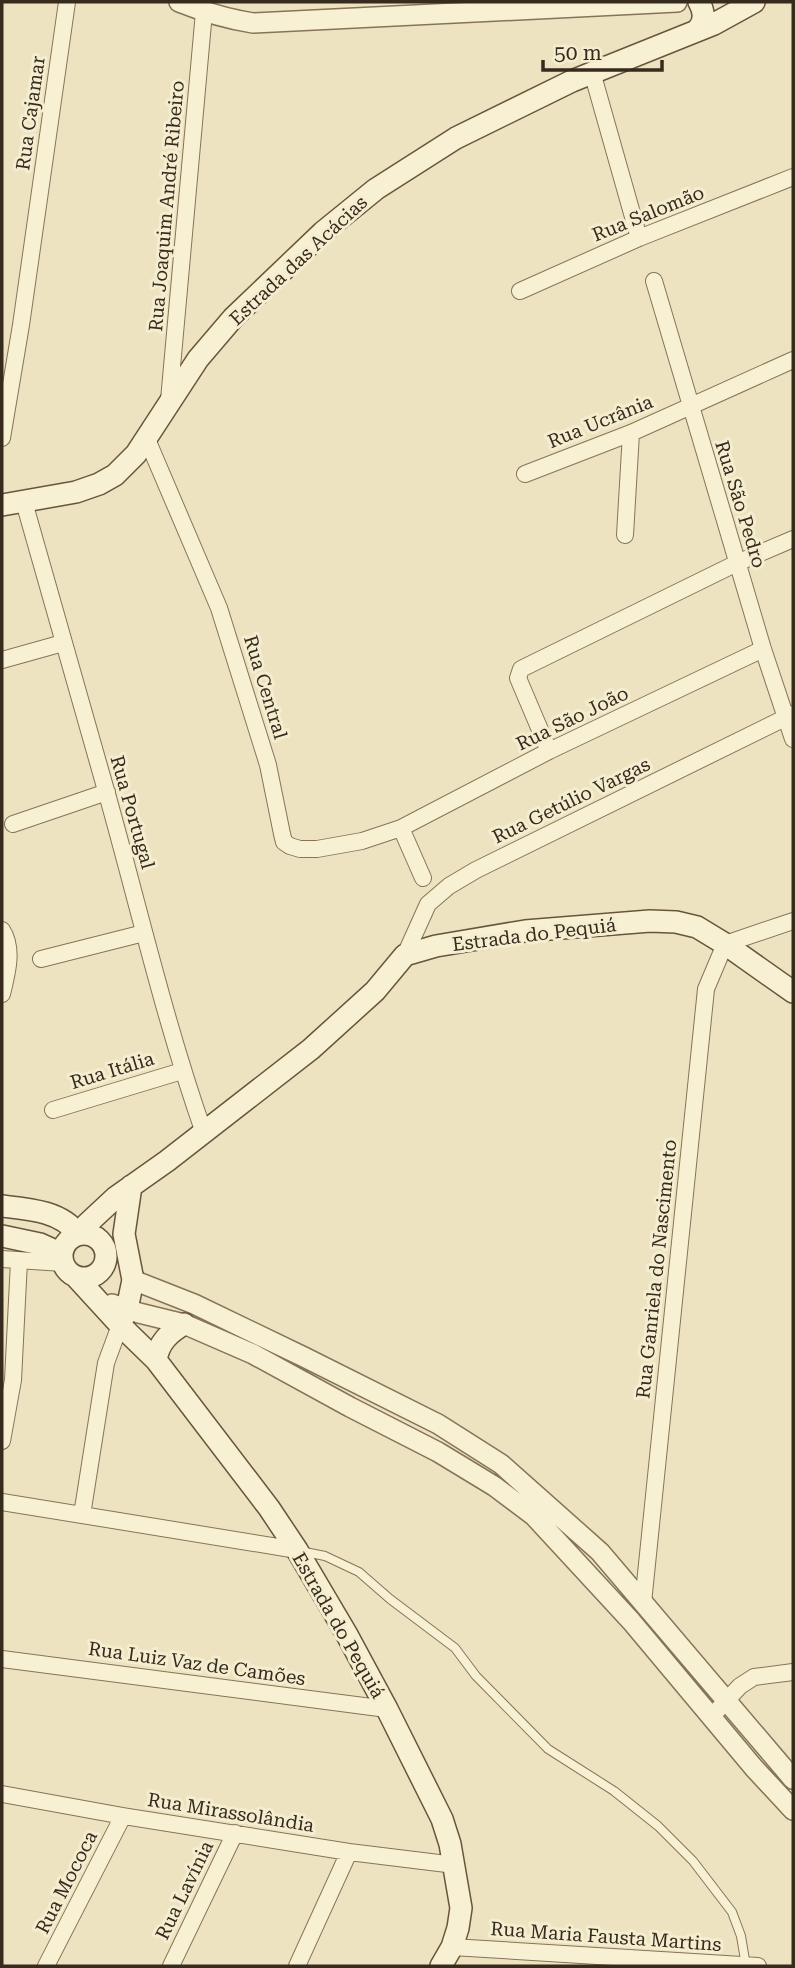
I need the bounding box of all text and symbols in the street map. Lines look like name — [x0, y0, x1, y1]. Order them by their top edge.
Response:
scale bar — [543, 28, 662, 72]
text: 50 m — [554, 41, 602, 65]
street label: Rua Cajamar — [11, 54, 50, 172]
street label: Rua Joaquim André Ribeiro — [144, 80, 189, 332]
street label: Rua Salomão — [589, 181, 708, 246]
street label: Estrada das Acácias — [225, 191, 372, 330]
street label: Rua Ucrânia — [544, 390, 657, 453]
street label: Rua São Pedro — [710, 438, 771, 571]
street label: Rua Central — [239, 633, 292, 742]
street label: Rua São João — [512, 681, 632, 756]
street label: Rua Getúlio Vargas — [489, 752, 654, 849]
street label: Rua Portugal — [105, 753, 160, 872]
street label: Estrada do Pequiá — [451, 913, 618, 956]
street label: Rua Itália — [67, 1047, 158, 1094]
street label: Rua Ganriela do Nascimento — [631, 1138, 682, 1400]
street label: Estrada do Pequiá — [287, 1548, 390, 1703]
street label: Rua Luiz Vaz de Camões — [87, 1637, 307, 1690]
street label: Rua Mirassolândia — [146, 1788, 317, 1837]
street label: Rua Mococa — [31, 1826, 103, 1938]
street label: Rua Lavínia — [151, 1836, 219, 1943]
street label: Rua Maria Fausta Martins — [490, 1917, 722, 1956]

